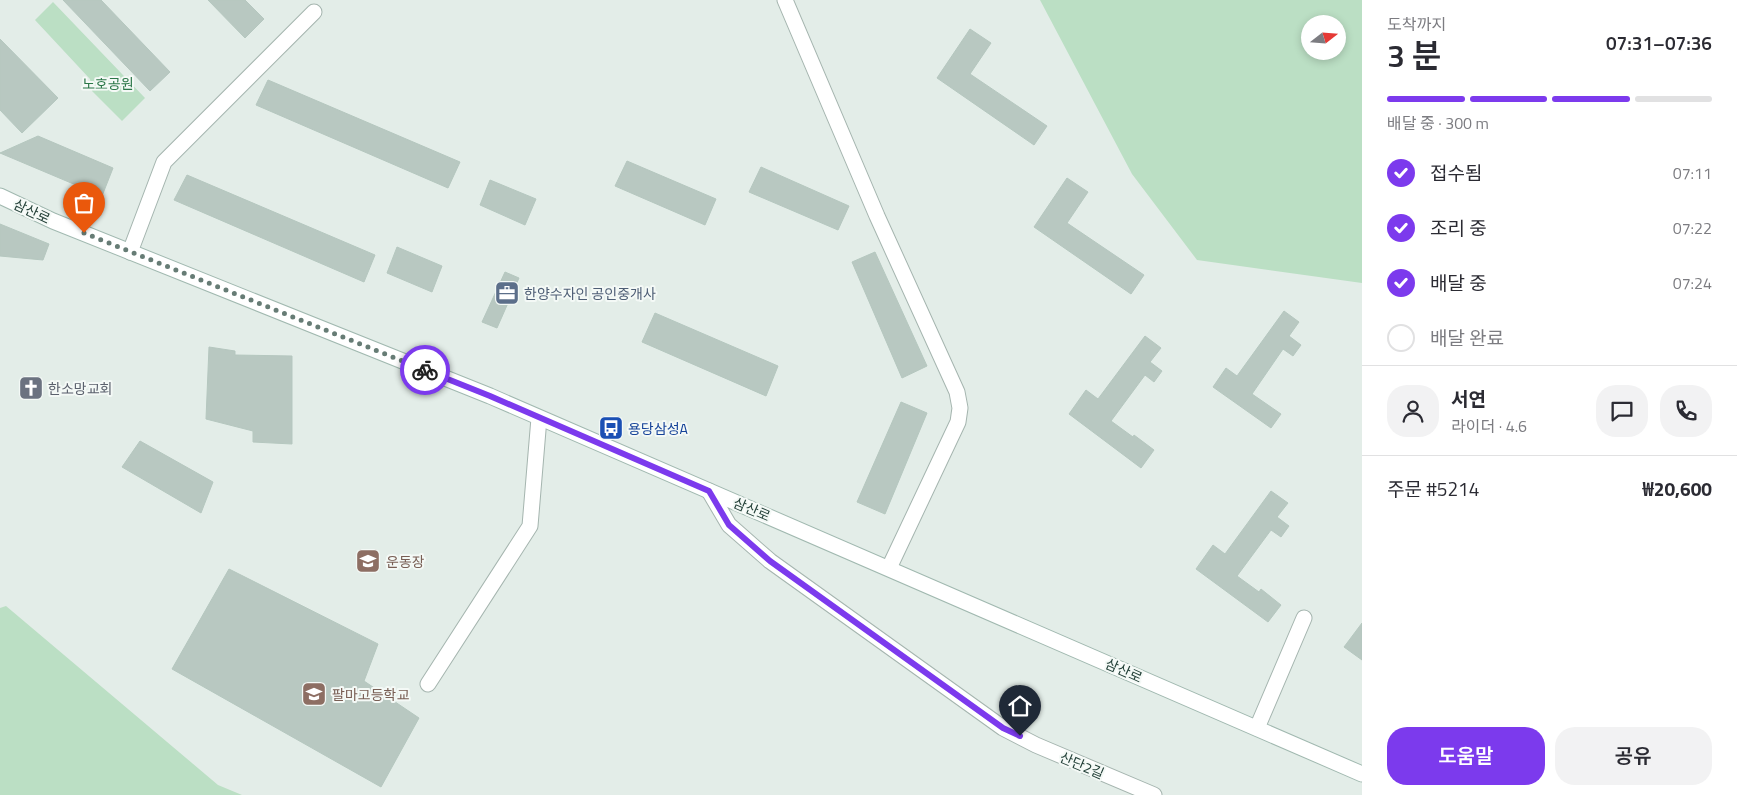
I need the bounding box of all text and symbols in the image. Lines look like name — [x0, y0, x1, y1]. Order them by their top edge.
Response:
text: 도착까지 — [1387, 12, 1446, 36]
north arrow — [1301, 15, 1346, 60]
map controls — [1301, 15, 1346, 60]
text: 07:31–07:36 — [1606, 28, 1712, 57]
text: 3 분 — [1387, 31, 1441, 79]
park label: 노호공원 — [82, 73, 134, 94]
text: 배달 중 · 300 m — [1387, 111, 1489, 135]
text: 접수됨 — [1430, 158, 1482, 187]
icon: check — [1387, 159, 1415, 187]
text: 07:11 — [1673, 161, 1712, 185]
pin — [63, 182, 105, 233]
icon: bag — [70, 189, 98, 217]
street label: 삼산로 — [10, 193, 54, 229]
text: 조리 중 — [1430, 213, 1487, 242]
icon: check — [1387, 214, 1415, 242]
text: 07:22 — [1673, 216, 1712, 240]
text: 배달 중 — [1430, 268, 1487, 297]
icon: check — [1387, 269, 1415, 297]
text: 07:24 — [1673, 271, 1712, 295]
office icon: 한양수자인 공인중개사 — [494, 280, 520, 306]
place label: 한양수자인 공인중개사 — [524, 283, 656, 304]
text: 배달 완료 — [1430, 323, 1504, 352]
courier — [400, 345, 450, 395]
icon: bike — [411, 356, 439, 384]
church icon: 한소망교회 — [18, 375, 44, 401]
place label: 한소망교회 — [48, 378, 112, 399]
text: 서연 — [1451, 384, 1486, 413]
button: person — [1387, 385, 1439, 437]
button: chat — [1596, 385, 1648, 437]
button: phone — [1660, 385, 1712, 437]
text: 라이더 · 4.6 — [1451, 414, 1527, 438]
bus stop icon: 용당삼성A — [598, 415, 624, 441]
place label: 용당삼성A — [628, 418, 689, 439]
text: 주문 #5214 — [1387, 474, 1479, 503]
text: ₩20,600 — [1643, 474, 1712, 503]
street label: 삼산로 — [730, 492, 774, 526]
school or university icon: 운동장 — [355, 548, 381, 574]
place label: 운동장 — [386, 551, 425, 572]
street label: 삼산로 — [1102, 653, 1146, 687]
school or university icon: 팔마고등학교 — [301, 681, 327, 707]
place label: 팔마고등학교 — [332, 684, 409, 705]
pin — [999, 685, 1041, 736]
icon: home — [1006, 692, 1034, 720]
button: 도움말 — [1387, 727, 1545, 785]
button: 공유 — [1555, 727, 1712, 785]
street label: 산단2길 — [1057, 746, 1107, 784]

